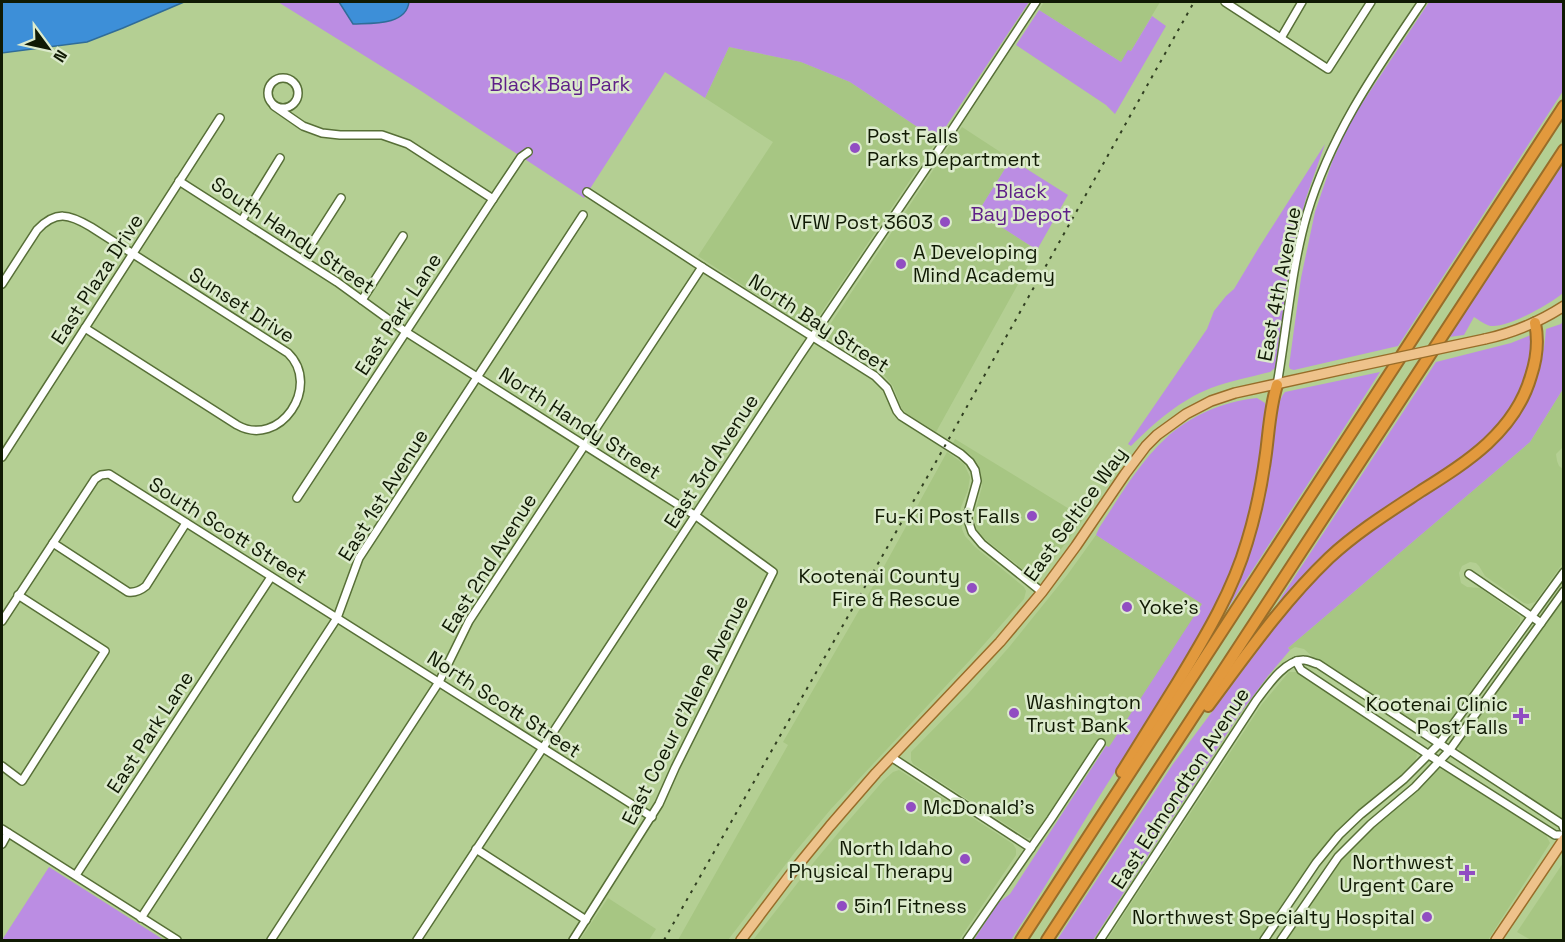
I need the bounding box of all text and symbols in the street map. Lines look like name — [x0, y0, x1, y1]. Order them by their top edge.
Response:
north arrow — [18, 18, 78, 78]
text: N — [48, 46, 72, 66]
park label: Black Bay Park — [490, 71, 631, 97]
place label: Post Falls Parks Department — [867, 123, 1040, 172]
marker: Post Falls Parks Department — [848, 141, 862, 155]
street label: South Handy Street — [206, 171, 380, 299]
park label: Black Bay Depot — [971, 178, 1072, 227]
street label: East 4th Avenue — [1251, 205, 1307, 363]
street label: East Plaza Drive — [45, 209, 149, 349]
place label: VFW Post 3603 — [789, 209, 933, 235]
marker: VFW Post 3603 — [938, 215, 952, 229]
place label: A Developing Mind Academy — [913, 239, 1055, 288]
street label: East Park Lane — [349, 248, 447, 380]
marker: A Developing Mind Academy — [894, 257, 908, 271]
street label: Sunset Drive — [184, 261, 300, 349]
street label: North Bay Street — [744, 268, 894, 378]
street label: North Handy Street — [494, 361, 666, 485]
street label: East 3rd Avenue — [658, 389, 764, 533]
street label: East 1st Avenue — [332, 424, 434, 566]
street label: East Seltice Way — [1017, 442, 1133, 586]
street label: South Scott Street — [144, 471, 312, 589]
street label: East 2nd Avenue — [436, 488, 542, 638]
place label: Fu-Ki Post Falls — [874, 503, 1020, 529]
marker: Fu-Ki Post Falls — [1025, 509, 1039, 523]
place label: Kootenai County Fire & Rescue — [799, 563, 960, 612]
marker: Kootenai County Fire & Rescue — [965, 581, 979, 595]
street label: East Coeur d'Alene Avenue — [616, 591, 754, 829]
place label: Yoke's — [1139, 594, 1199, 620]
marker: Yoke's — [1120, 600, 1134, 614]
street label: North Scott Street — [422, 645, 586, 763]
street label: East Park Lane — [101, 666, 199, 798]
street label: East Edmondton Avenue — [1105, 682, 1255, 894]
place label: Washington Trust Bank — [1026, 689, 1141, 738]
place label: Kootenai Clinic Post Falls — [1366, 691, 1508, 740]
marker: Washington Trust Bank — [1007, 706, 1021, 720]
marker: Kootenai Clinic Post Falls — [1512, 707, 1530, 725]
place label: McDonald's — [923, 794, 1035, 820]
marker: McDonald's — [904, 800, 918, 814]
place label: North Idaho Physical Therapy — [789, 835, 953, 884]
place label: Northwest Urgent Care — [1339, 849, 1454, 898]
marker: North Idaho Physical Therapy — [958, 852, 972, 866]
marker: Northwest Urgent Care — [1458, 864, 1476, 882]
place label: 5in1 Fitness — [854, 893, 967, 919]
marker: 5in1 Fitness — [835, 899, 849, 913]
place label: Northwest Specialty Hospital — [1132, 904, 1415, 930]
marker: Northwest Specialty Hospital — [1420, 910, 1434, 924]

